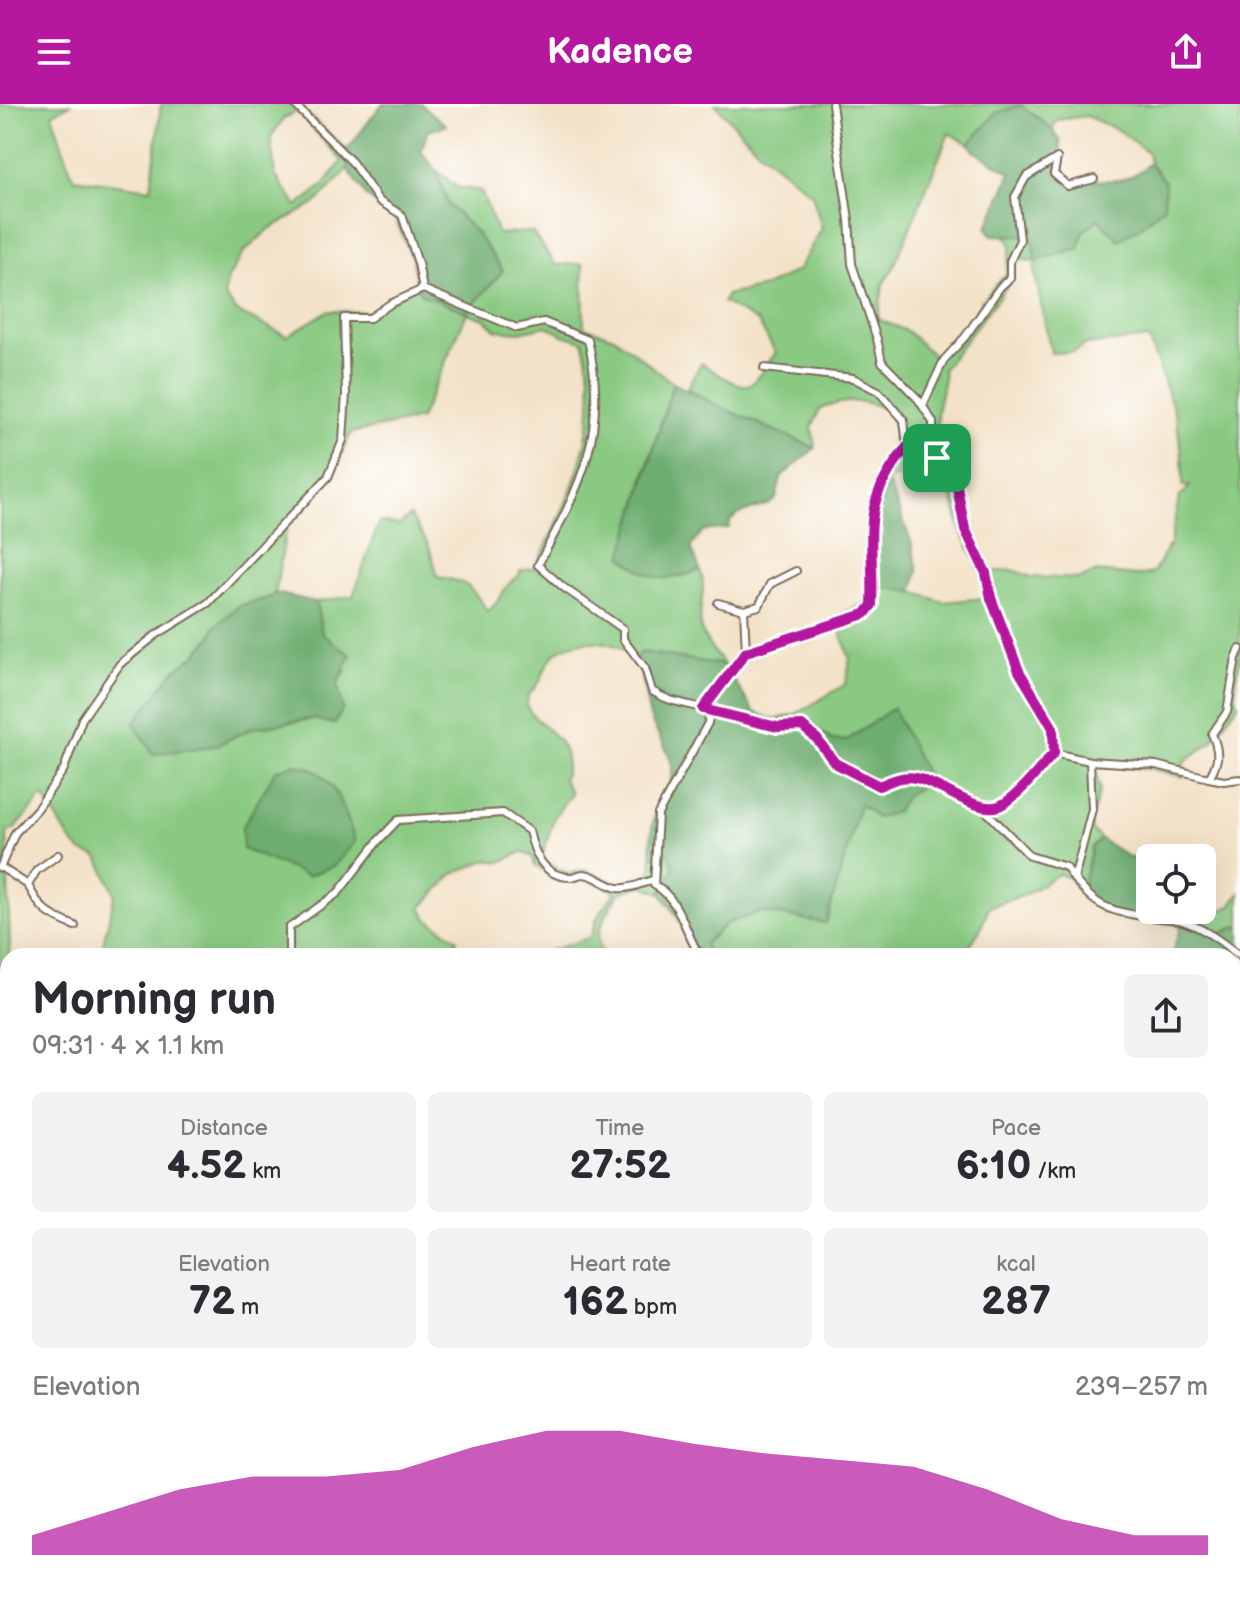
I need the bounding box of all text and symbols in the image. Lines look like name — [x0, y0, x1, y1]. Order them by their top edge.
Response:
icon: menu — [32, 30, 76, 74]
icon: share — [1164, 30, 1208, 74]
text: Kadence — [547, 31, 693, 74]
pin — [903, 424, 971, 492]
icon: arrive — [915, 436, 959, 480]
map controls — [1136, 844, 1216, 924]
button: locate — [1136, 844, 1216, 924]
text: Morning run — [32, 974, 276, 1027]
button: share — [1124, 974, 1208, 1058]
text: 09:31 · 4 × 1.1 km — [32, 1031, 224, 1062]
text: Distance — [180, 1115, 268, 1142]
text: Time — [596, 1115, 644, 1142]
text: Pace — [991, 1115, 1041, 1142]
text: 4.52 — [167, 1142, 246, 1190]
text: 27:52 — [569, 1142, 671, 1190]
text: 6:10 — [956, 1142, 1031, 1190]
text: km — [246, 1158, 281, 1185]
text: /km — [1031, 1158, 1076, 1185]
text: Elevation — [178, 1251, 270, 1278]
text: Heart rate — [569, 1251, 671, 1278]
text: kcal — [996, 1251, 1036, 1278]
text: 72 — [189, 1278, 235, 1326]
text: 162 — [563, 1278, 628, 1326]
text: 287 — [981, 1278, 1051, 1326]
text: m — [235, 1294, 259, 1321]
text: bpm — [628, 1294, 677, 1321]
text: Elevation — [32, 1372, 140, 1403]
text: 239–257 m — [1075, 1372, 1208, 1403]

